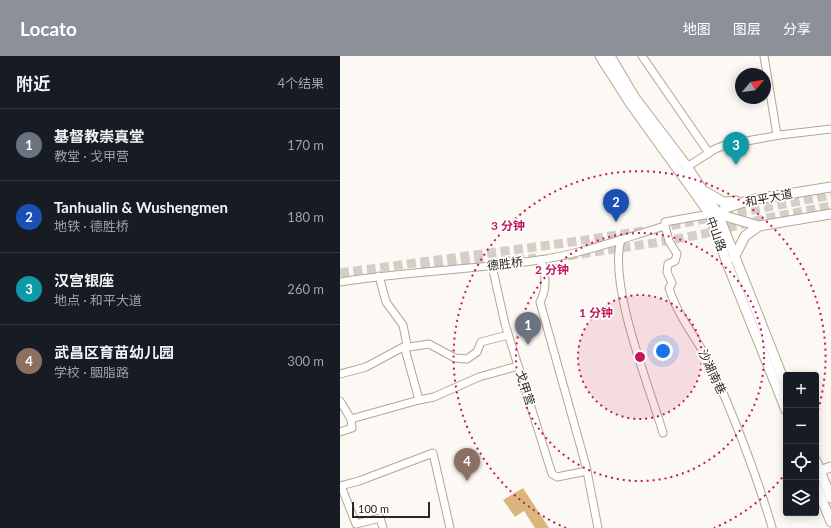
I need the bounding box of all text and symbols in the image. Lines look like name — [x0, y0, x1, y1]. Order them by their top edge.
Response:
text: Locato — [20, 17, 77, 40]
text: 地图 — [683, 20, 711, 37]
text: 图层 — [733, 20, 761, 37]
text: 分享 — [783, 20, 811, 37]
north arrow — [735, 68, 771, 104]
text: 附近 — [16, 73, 50, 94]
text: 4个结果 — [277, 75, 324, 91]
text: 基督教崇真堂 — [54, 127, 144, 145]
pin: 3 — [723, 132, 749, 165]
text: 1 — [25, 137, 33, 153]
text: 170 m — [287, 137, 324, 153]
text: 教堂 · 戈甲营 — [54, 148, 129, 164]
street label: 和平大道 — [744, 186, 794, 209]
pin: 2 — [603, 189, 629, 222]
text: Tanhualin & Wushengmen — [54, 198, 228, 216]
text: 2 — [25, 209, 33, 225]
text: 180 m — [287, 209, 324, 225]
street label: 中山路 — [703, 214, 730, 253]
text: 地铁 · 德胜桥 — [54, 218, 129, 234]
text: 3 分钟 — [491, 218, 525, 233]
street label: 德胜桥 — [486, 254, 524, 273]
text: 2 分钟 — [535, 262, 569, 277]
text: 汉宫银座 — [54, 271, 114, 289]
text: 3 — [25, 281, 33, 297]
text: 260 m — [287, 281, 324, 297]
text: 地点 · 和平大道 — [54, 292, 142, 308]
text: 1 分钟 — [579, 305, 613, 320]
pin: 1 — [515, 312, 541, 345]
your location — [653, 341, 673, 361]
text: 武昌区育苗幼儿园 — [54, 343, 174, 361]
street label: 沙湖南巷 — [696, 347, 729, 397]
centre of rings — [633, 350, 647, 364]
text: 4 — [25, 353, 33, 369]
text: 300 m — [287, 353, 324, 369]
text: 学校 · 胭脂路 — [54, 364, 129, 380]
street label: 戈甲营 — [513, 368, 538, 407]
map controls — [783, 372, 819, 516]
button: + — [783, 372, 819, 408]
button: − — [783, 408, 819, 444]
button: locate — [783, 444, 819, 480]
pin: 4 — [454, 448, 480, 481]
button: layers — [783, 480, 819, 516]
scale bar — [352, 500, 430, 519]
text: 100 m — [358, 502, 389, 515]

